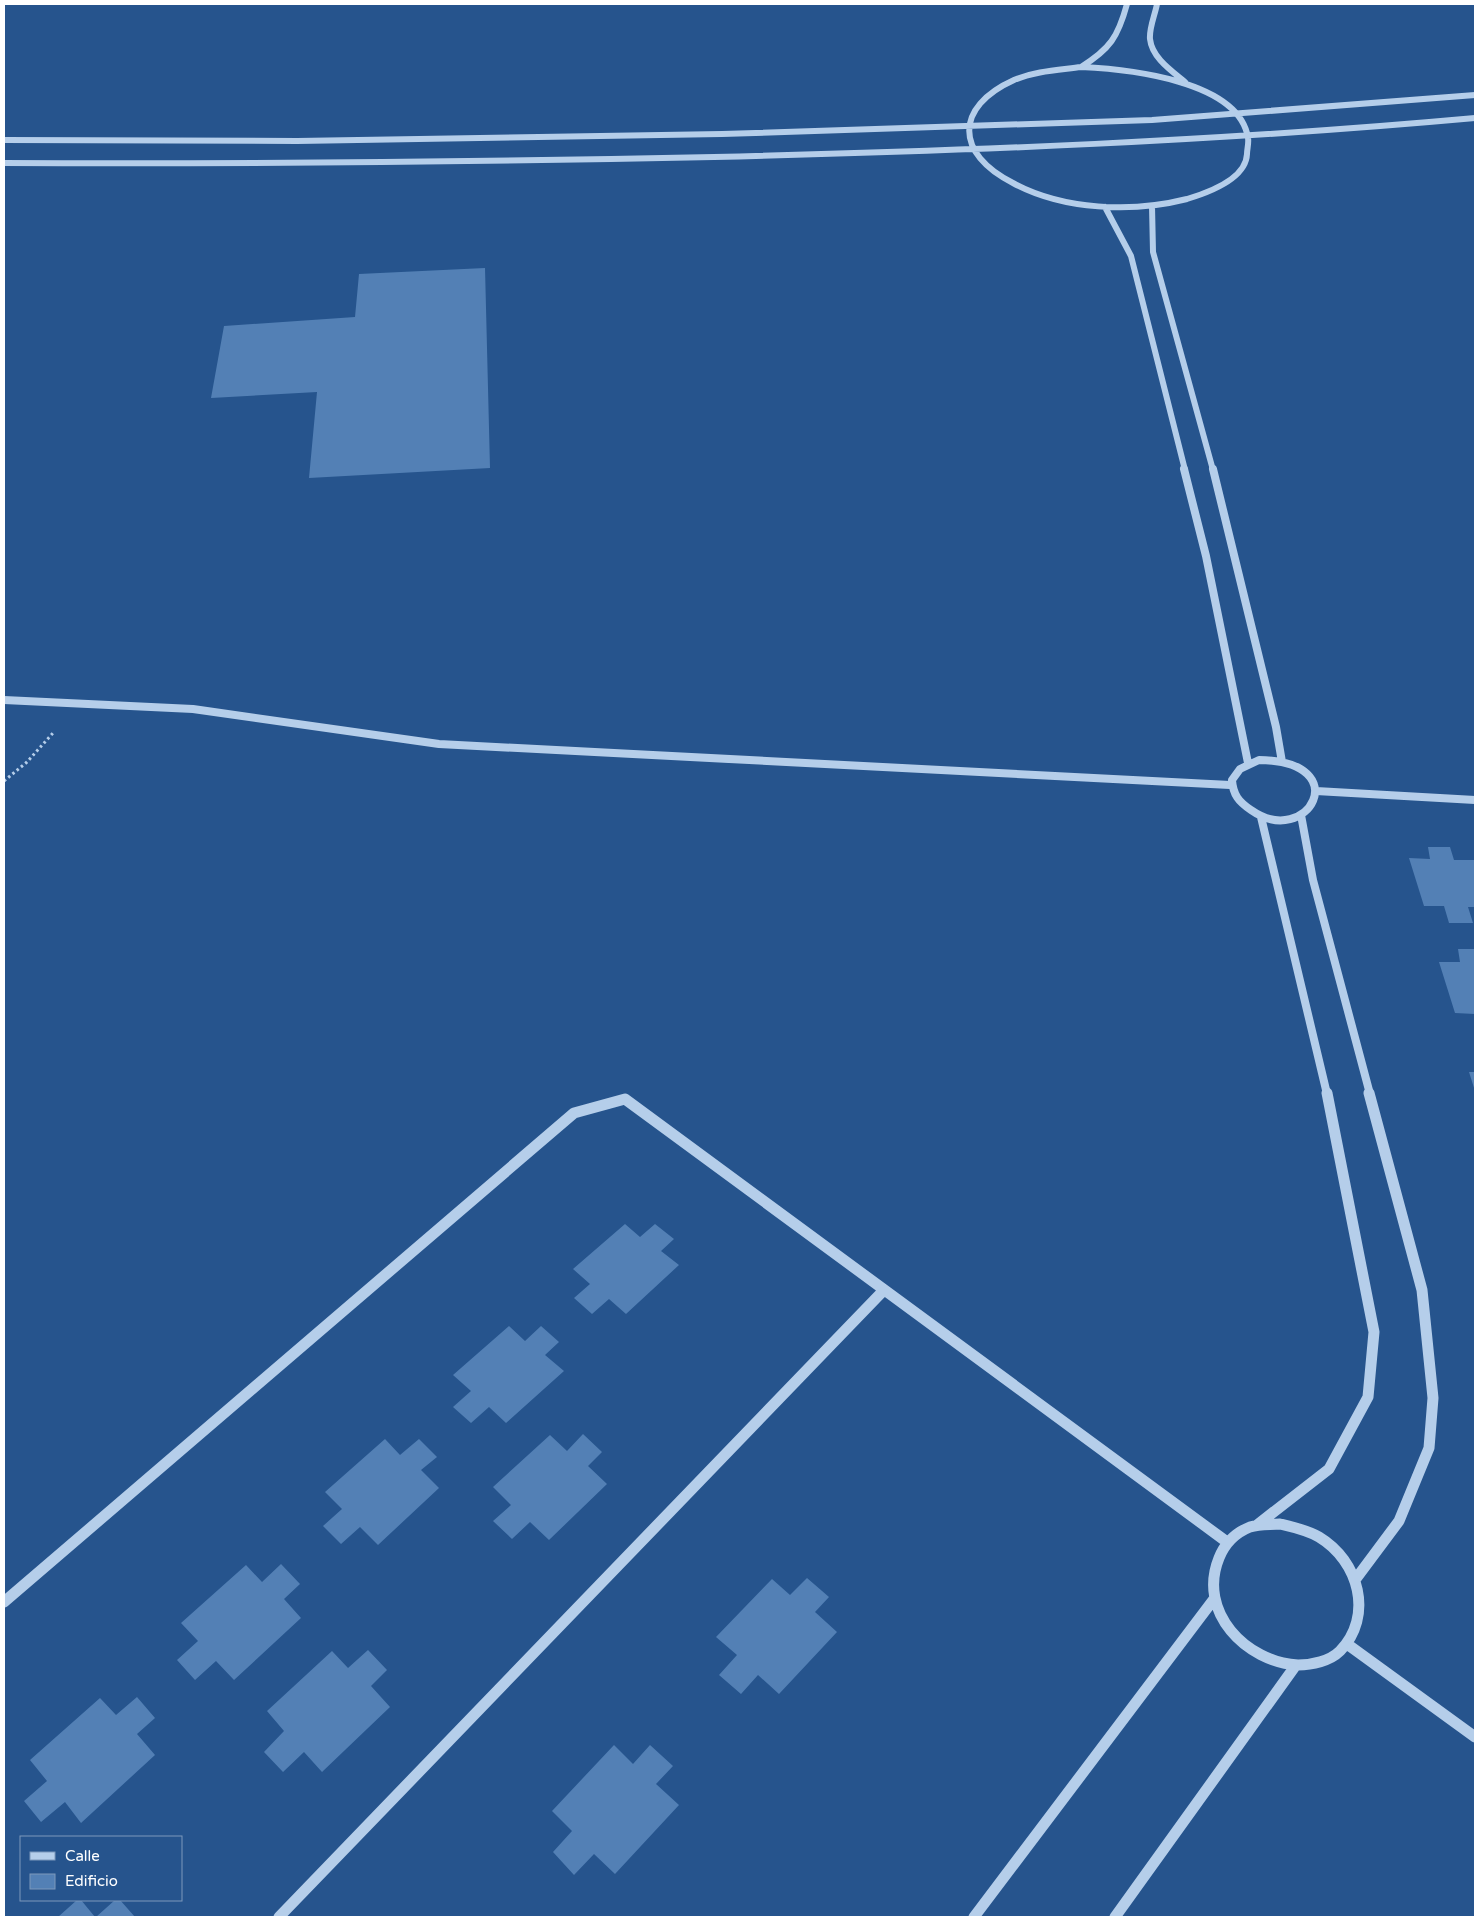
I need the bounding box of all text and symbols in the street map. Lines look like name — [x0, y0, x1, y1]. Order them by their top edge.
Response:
legend — [20, 1836, 182, 1901]
text: Calle — [65, 1847, 100, 1865]
text: Edificio — [65, 1872, 118, 1890]

